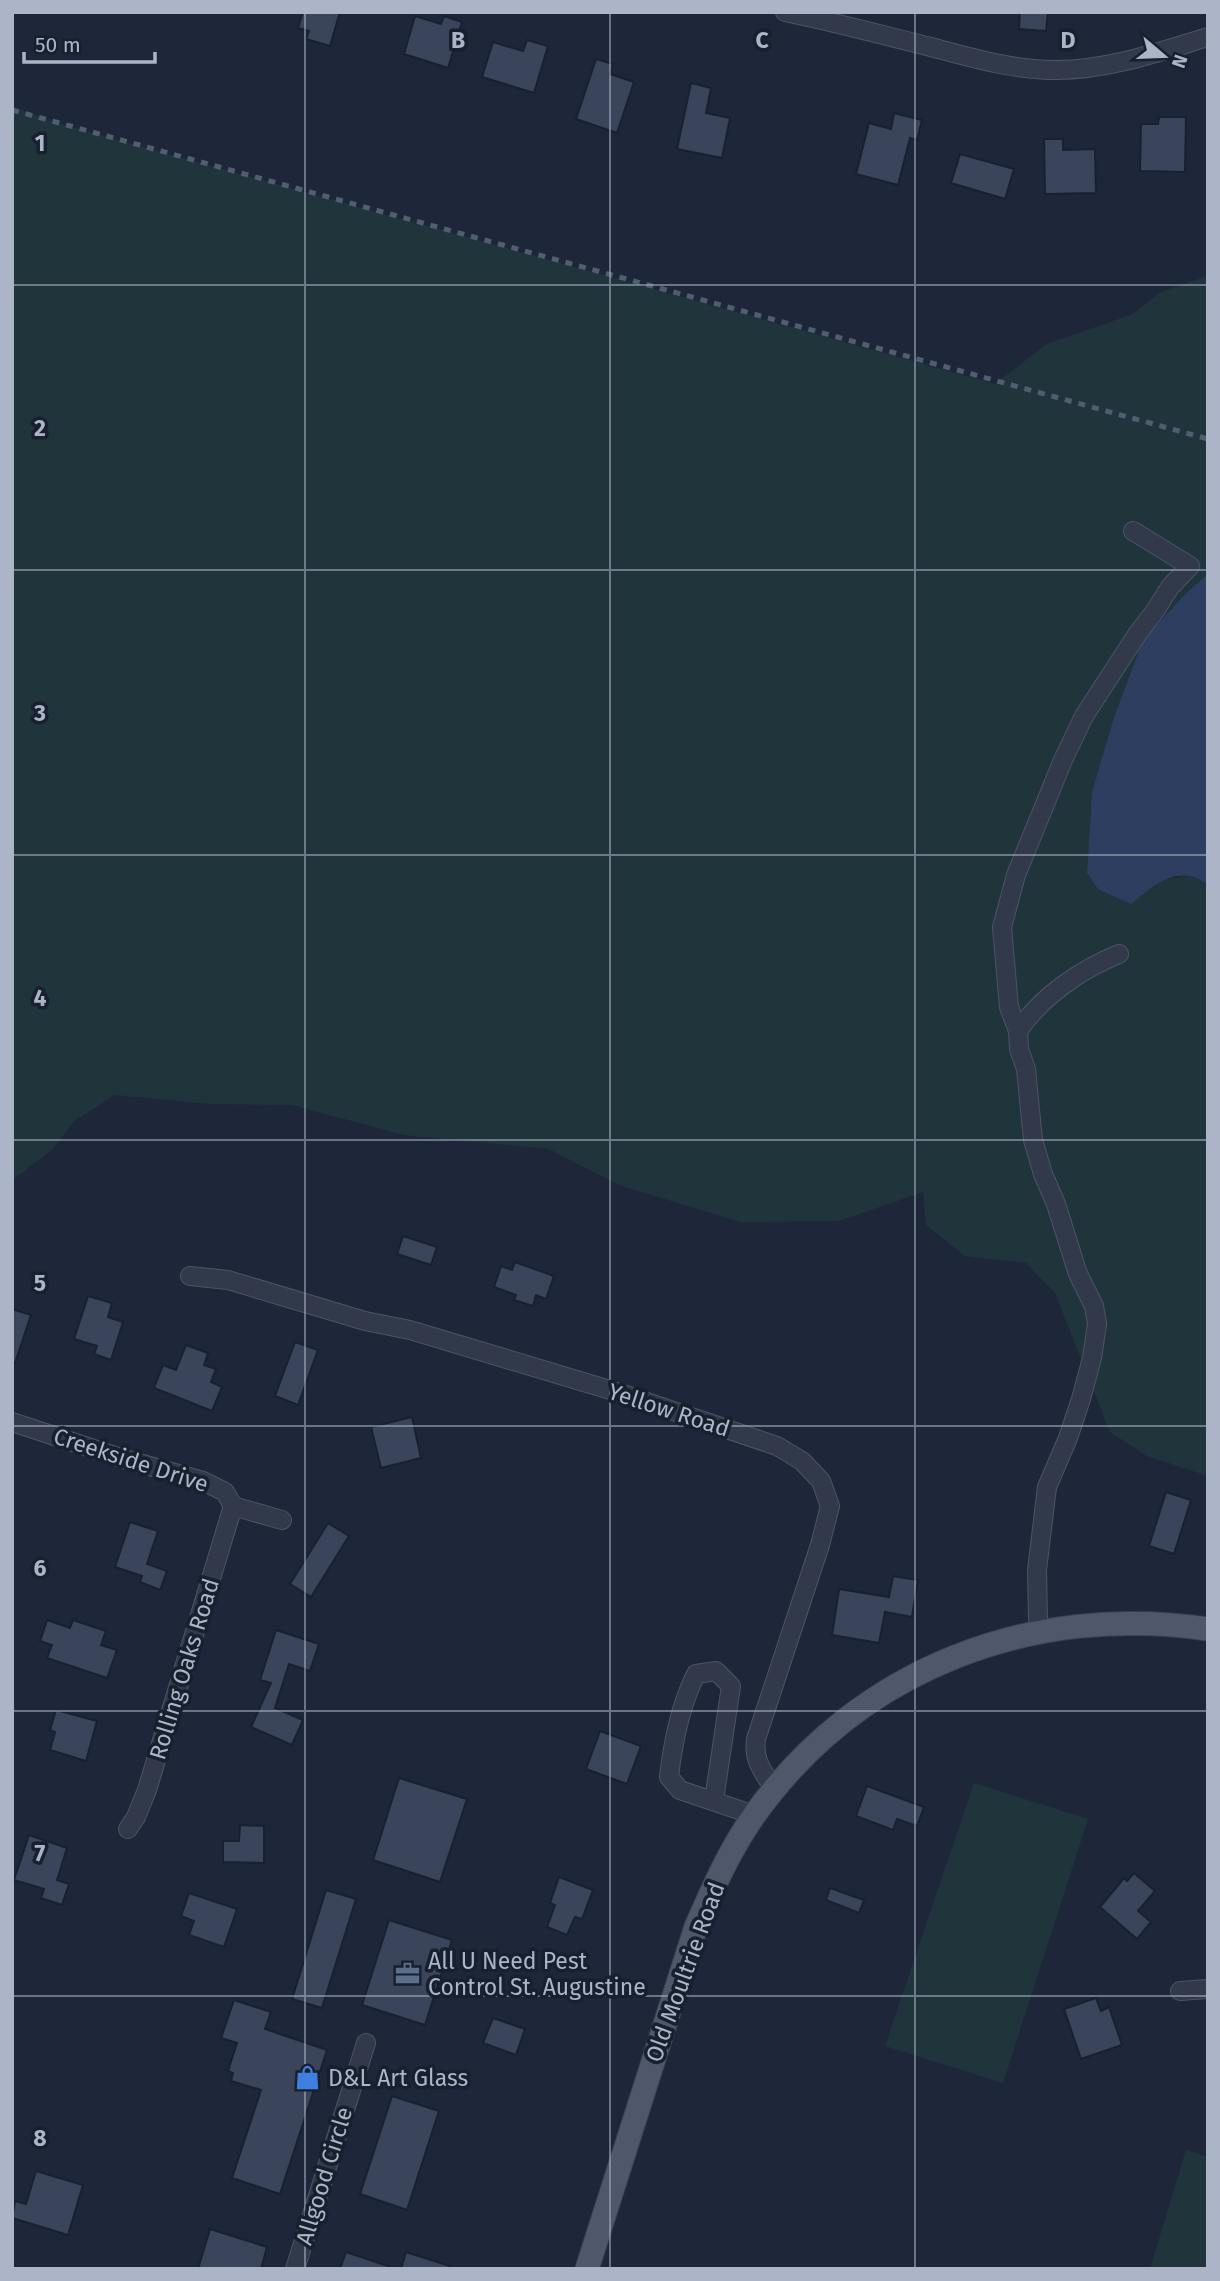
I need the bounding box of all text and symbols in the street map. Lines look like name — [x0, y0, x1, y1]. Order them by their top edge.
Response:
scale bar — [24, 21, 156, 65]
north arrow — [1129, 21, 1199, 91]
text: B — [451, 26, 465, 54]
text: C — [755, 26, 769, 54]
text: D — [1061, 26, 1076, 54]
text: 50 m — [35, 32, 81, 58]
text: N — [1167, 52, 1193, 71]
text: 1 — [35, 129, 45, 157]
text: 2 — [34, 414, 46, 442]
text: 3 — [33, 699, 46, 727]
text: 4 — [34, 984, 47, 1012]
text: 5 — [34, 1269, 46, 1297]
street label: Yellow Road — [605, 1377, 733, 1443]
street label: Creekside Drive — [50, 1422, 212, 1498]
text: 6 — [34, 1554, 47, 1582]
street label: Rolling Oaks Road — [143, 1575, 225, 1763]
text: 7 — [35, 1839, 46, 1867]
street label: Old Moultrie Road — [639, 1878, 731, 2066]
place label: All U Need Pest Control St. Augustine — [428, 1947, 646, 2001]
office icon: All U Need Pest Control St. Augustine — [394, 1960, 422, 1988]
shop icon: D&L Art Glass — [294, 2064, 322, 2092]
place label: D&L Art Glass — [328, 2064, 468, 2092]
street label: Allgood Circle — [290, 2104, 358, 2248]
text: 8 — [33, 2124, 47, 2152]

